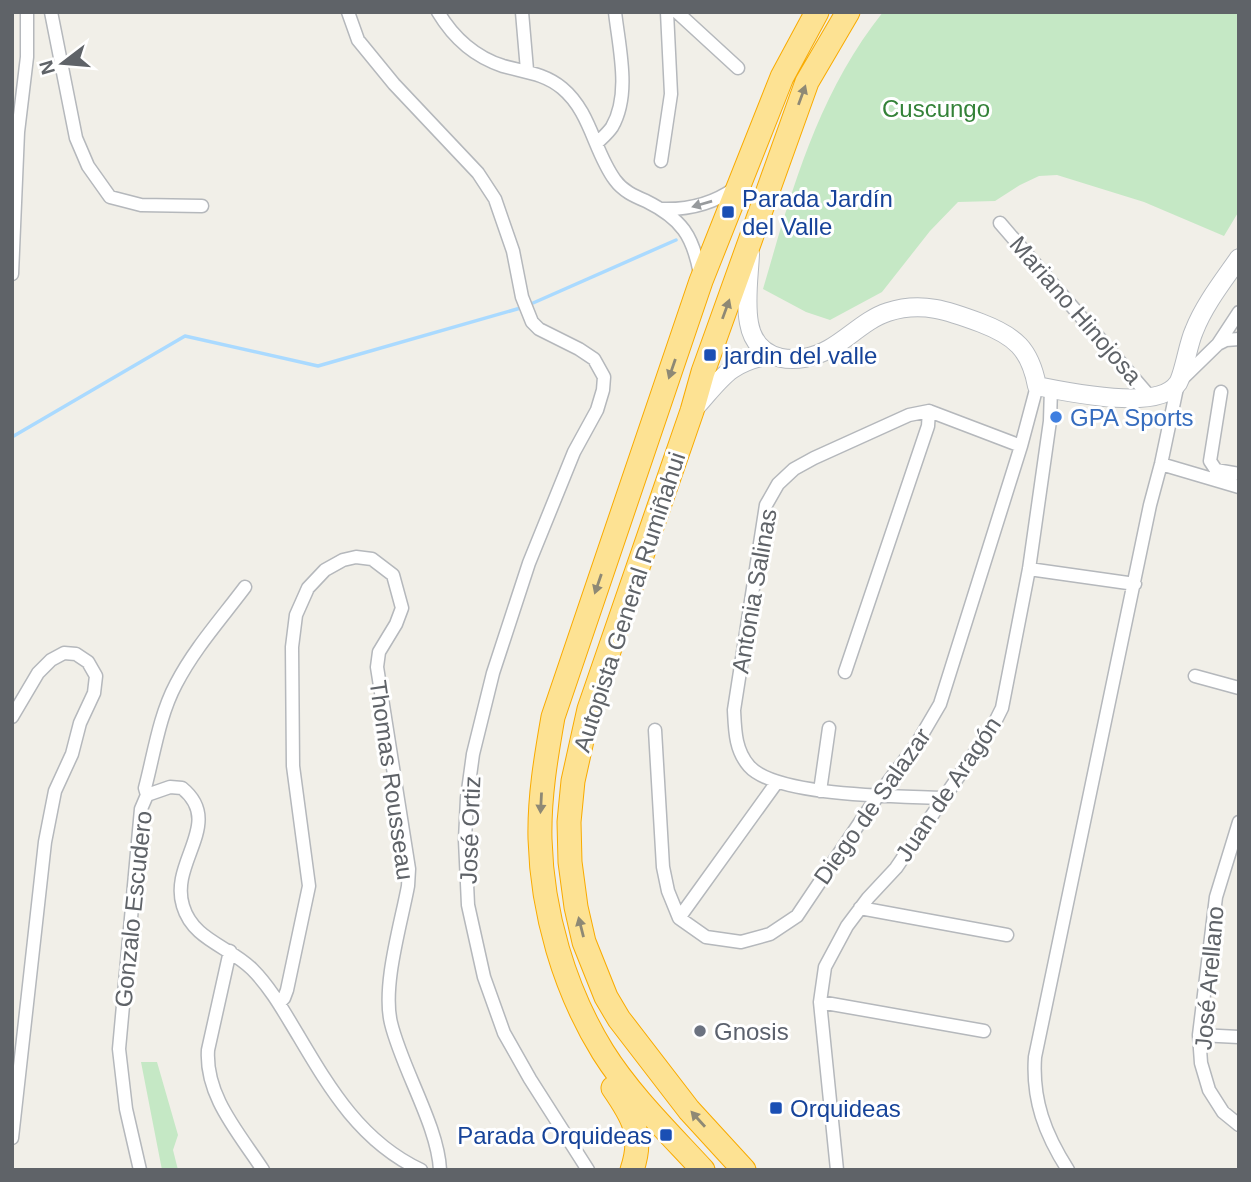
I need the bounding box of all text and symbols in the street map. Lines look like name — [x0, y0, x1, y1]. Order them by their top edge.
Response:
north arrow — [28, 28, 98, 98]
text: N — [35, 58, 59, 77]
one-way arrow — [797, 84, 808, 105]
park label: Cuscungo — [882, 95, 990, 122]
place label: Parada Jardín del Valle — [742, 185, 893, 240]
one-way arrow — [691, 200, 712, 210]
marker: Parada Jardín del Valle — [720, 204, 736, 220]
street label: Mariano Hinojosa — [1005, 231, 1148, 390]
one-way arrow — [721, 299, 732, 320]
place label: jardin del valle — [723, 342, 877, 369]
marker: jardin del valle — [702, 347, 718, 363]
one-way arrow — [666, 358, 677, 379]
place label: GPA Sports — [1070, 404, 1194, 431]
marker: GPA Sports — [1048, 409, 1064, 425]
street label: Autopista General Rumiñahui — [568, 449, 690, 755]
street label: Antonia Salinas — [726, 507, 782, 675]
one-way arrow — [593, 574, 603, 595]
street label: Thomas Rousseau — [365, 678, 419, 882]
street label: Juan de Aragón — [890, 712, 1006, 866]
street label: Diego de Salazar — [808, 723, 936, 889]
street label: José Ortiz — [455, 776, 485, 884]
one-way arrow — [536, 792, 547, 814]
street label: Gonzalo Escudero — [109, 809, 157, 1009]
street label: José Arellano — [1189, 905, 1229, 1051]
one-way arrow — [575, 916, 586, 938]
place label: Gnosis — [714, 1018, 789, 1045]
marker: Gnosis — [692, 1023, 708, 1039]
place label: Orquideas — [790, 1095, 901, 1122]
marker: Orquideas — [768, 1100, 784, 1116]
one-way arrow — [690, 1110, 706, 1128]
place label: Parada Orquideas — [457, 1122, 652, 1149]
marker: Parada Orquideas — [658, 1127, 674, 1143]

